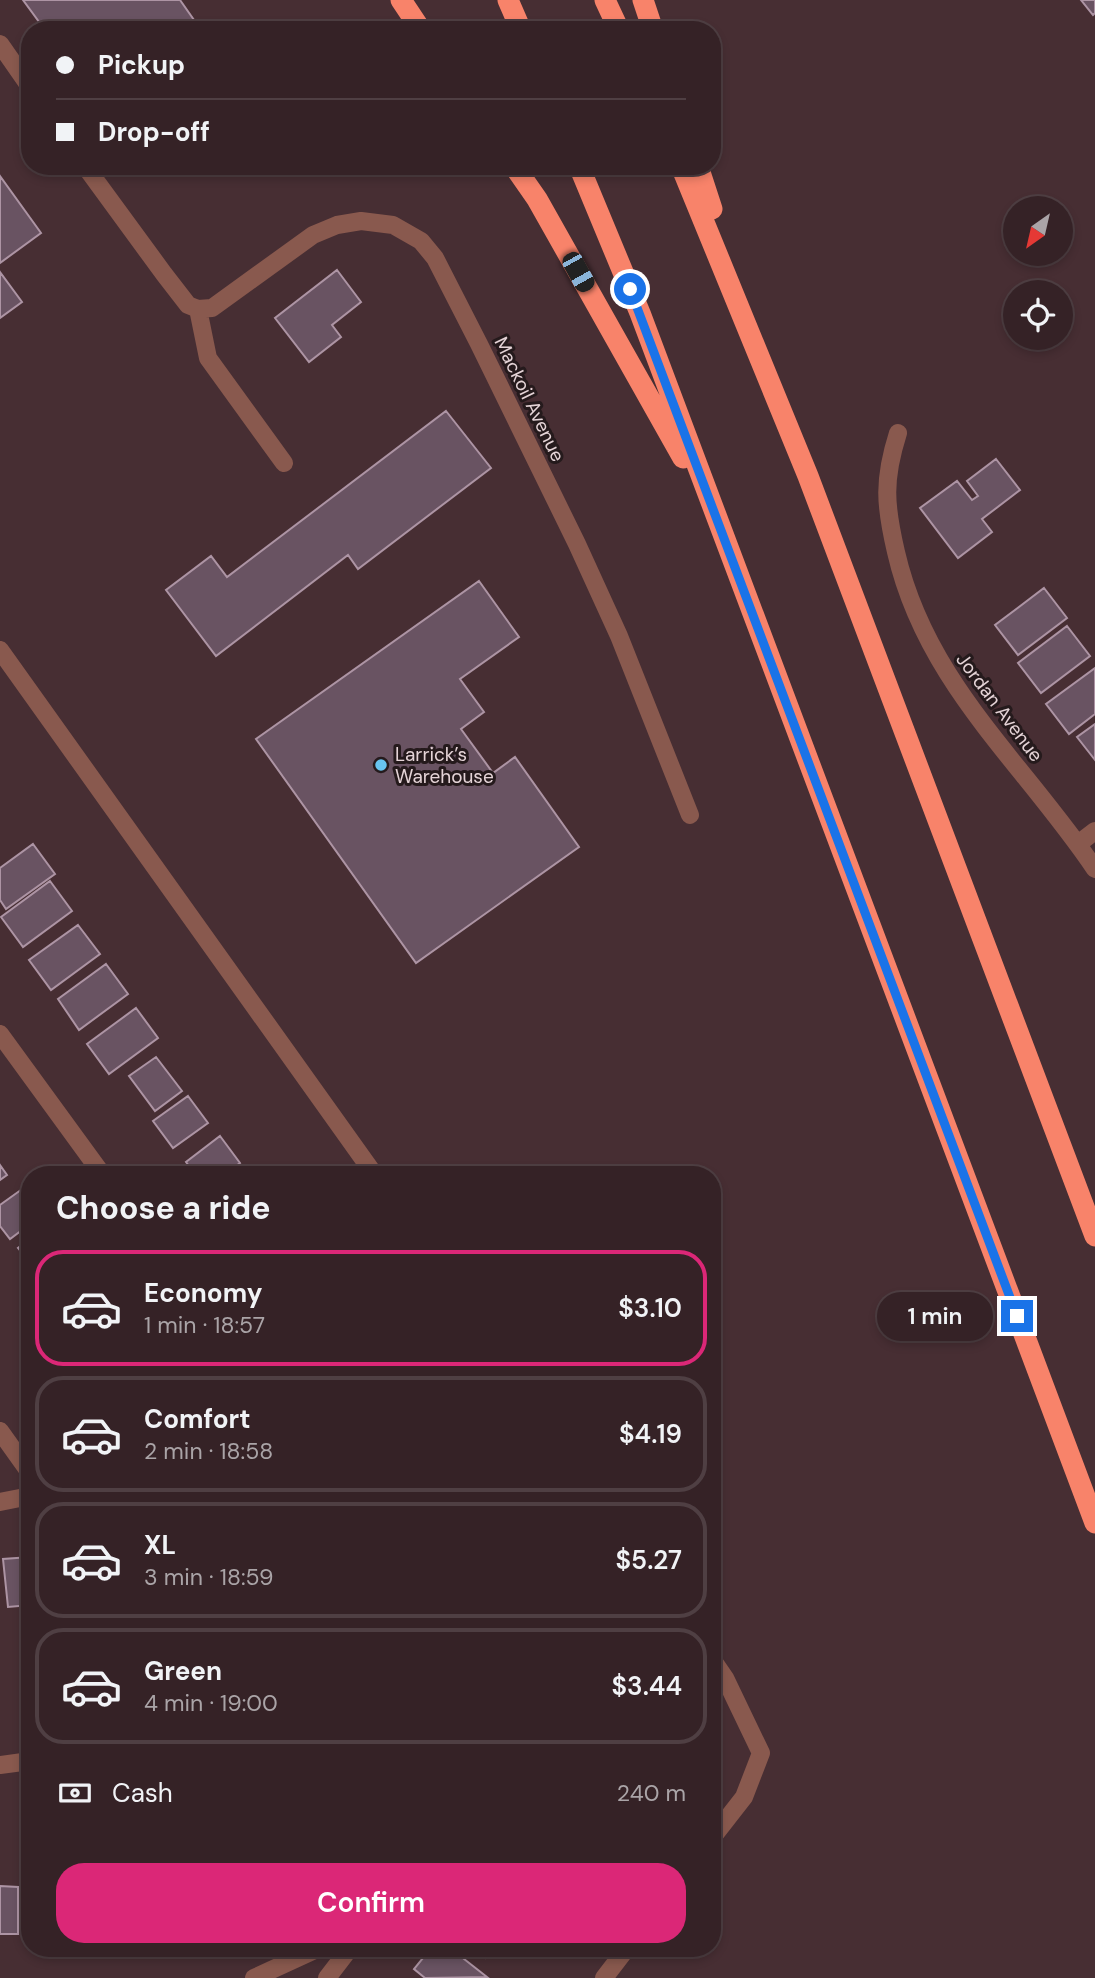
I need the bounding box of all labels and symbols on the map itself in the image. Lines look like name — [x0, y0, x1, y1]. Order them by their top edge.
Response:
north arrow — [1003, 196, 1073, 266]
car — [559, 249, 598, 295]
route start — [614, 273, 646, 305]
street label: Mackoil Avenue — [489, 333, 571, 466]
street label: Jordan Avenue — [950, 648, 1049, 767]
place label: Larrick’s Warehouse — [395, 742, 494, 789]
marker: Larrick’s Warehouse — [373, 757, 389, 773]
callout: 1 min — [877, 1292, 992, 1340]
route end — [1001, 1300, 1033, 1332]

